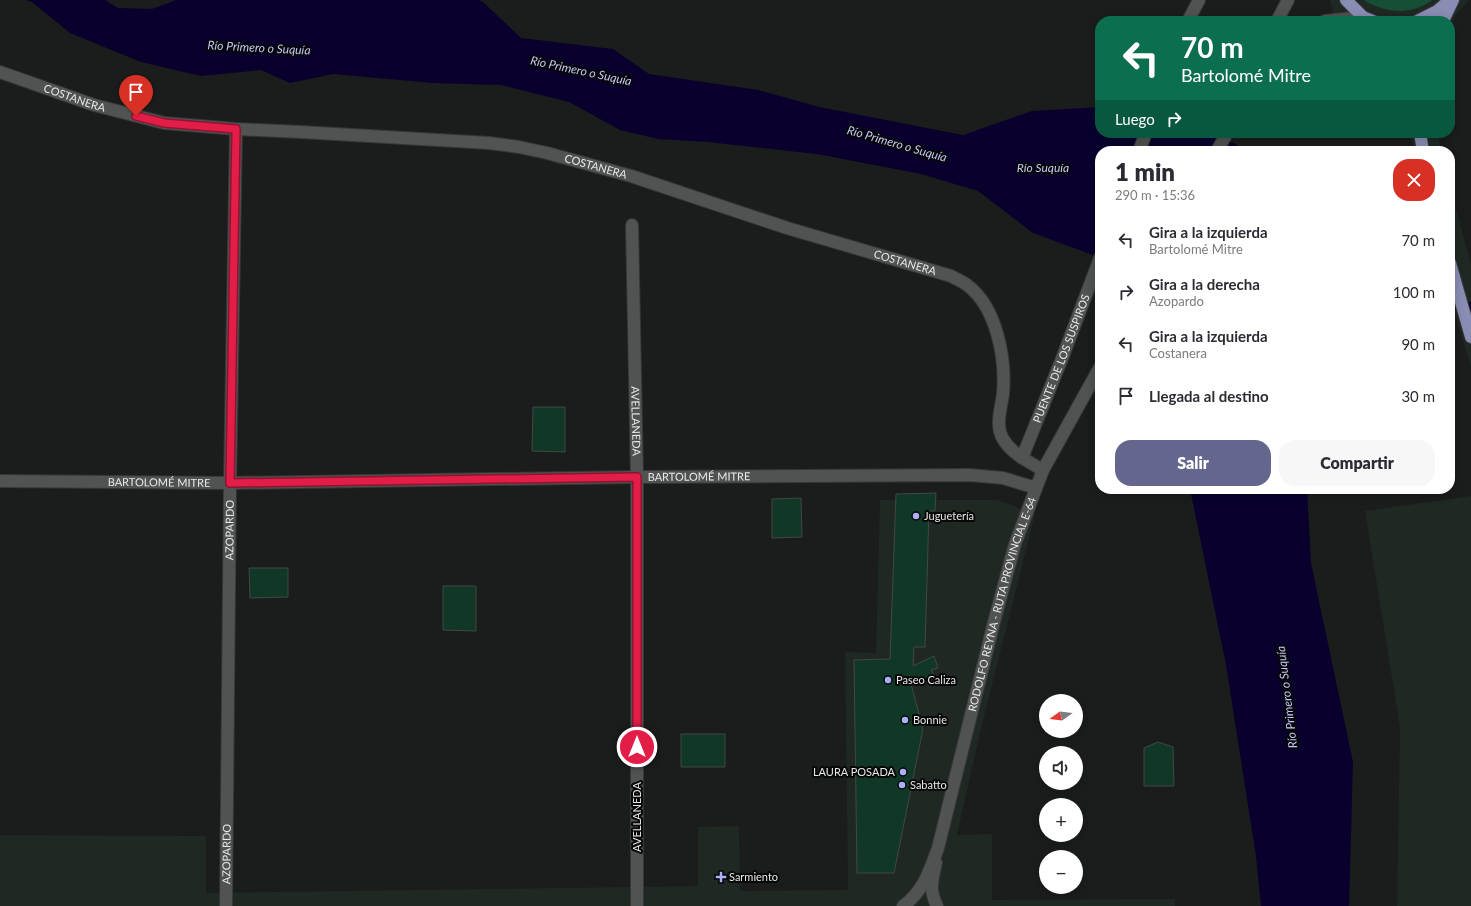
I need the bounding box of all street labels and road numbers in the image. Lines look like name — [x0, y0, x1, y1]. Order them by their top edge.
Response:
street label: COSTANERA — [42, 81, 107, 114]
street label: COSTANERA — [563, 151, 629, 181]
street label: COSTANERA — [873, 247, 938, 278]
street label: PUENTE DE LOS SUSPIROS — [1030, 292, 1092, 424]
street label: AVELLANEDA — [629, 386, 644, 457]
street label: BARTOLOMÉ MITRE — [648, 469, 750, 483]
street label: BARTOLOMÉ MITRE — [108, 475, 210, 489]
street label: RODOLFO REYNA - RUTA PROVINCIAL E-64 — [965, 494, 1038, 713]
street label: AZOPARDO — [222, 500, 236, 560]
street label: AVELLANEDA — [630, 782, 643, 852]
street label: AZOPARDO — [219, 824, 233, 884]

